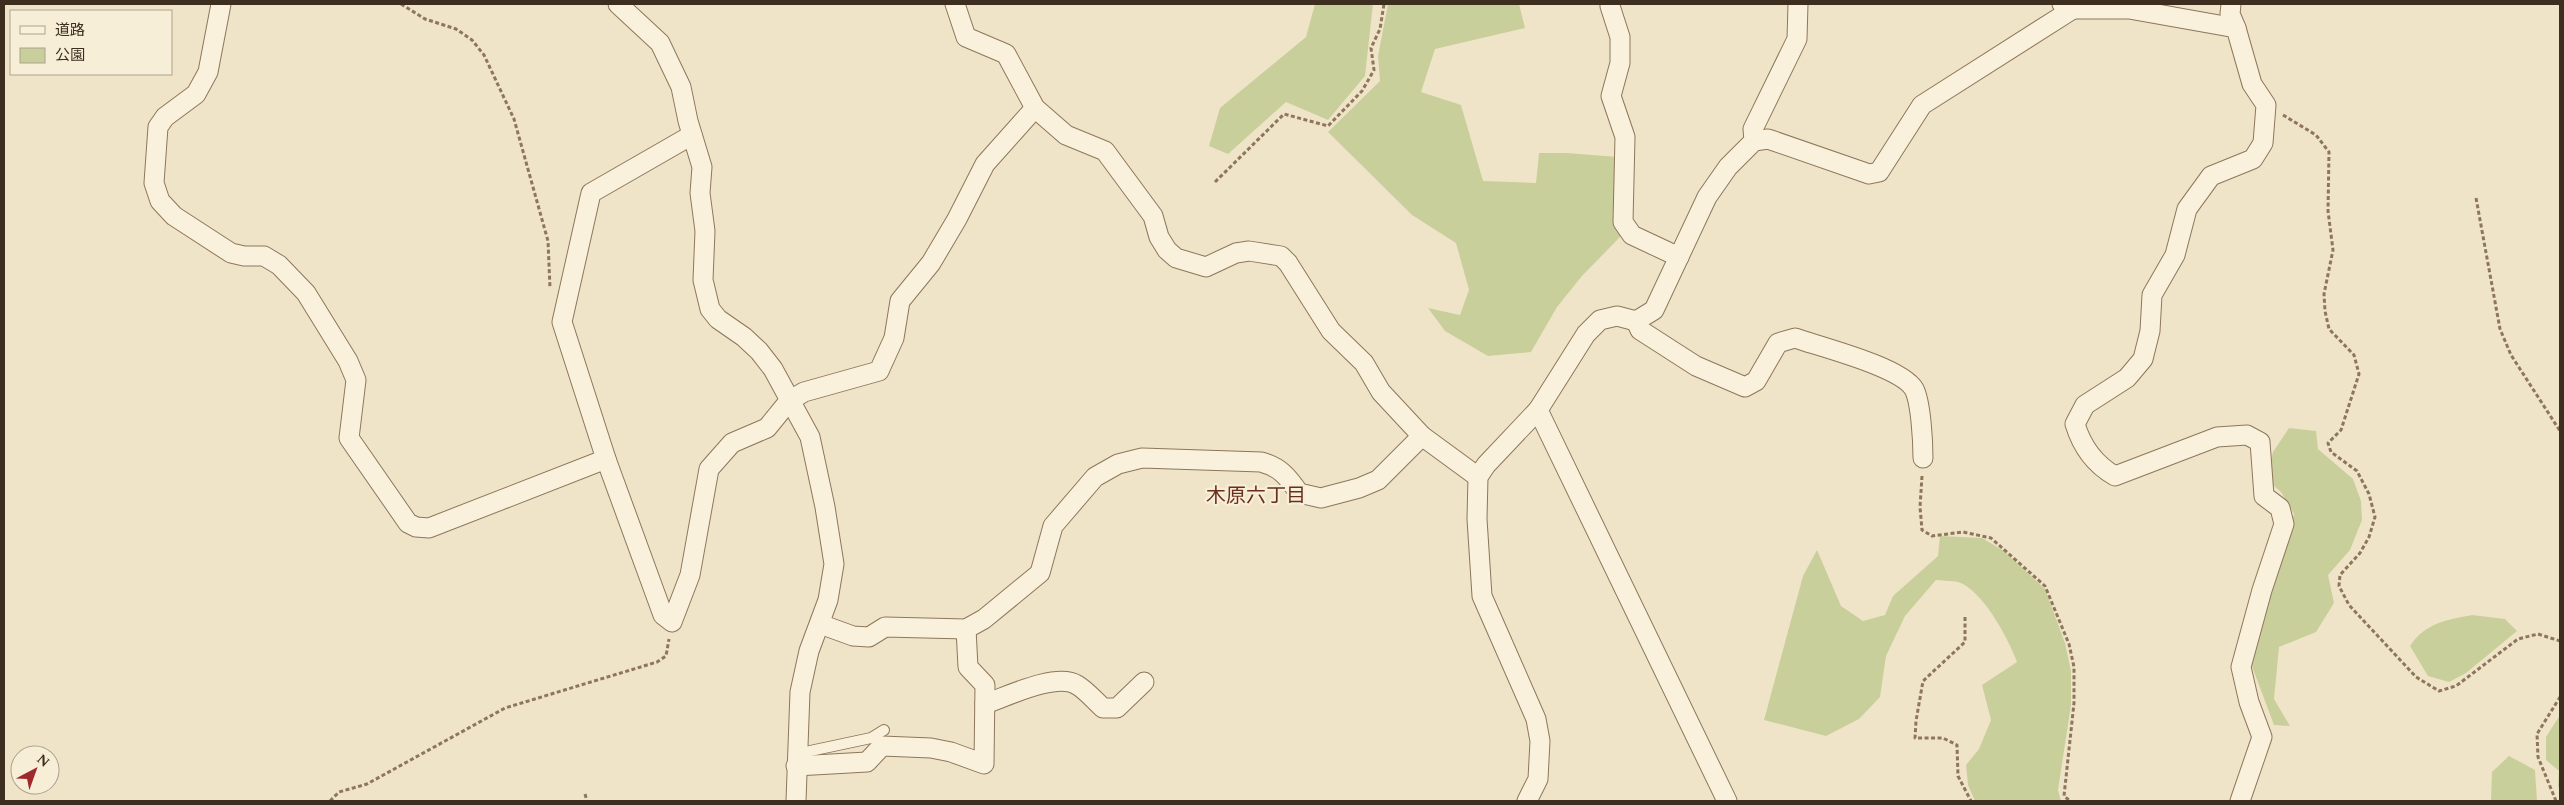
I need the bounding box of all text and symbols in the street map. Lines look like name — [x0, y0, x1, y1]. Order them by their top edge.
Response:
legend — [10, 10, 172, 75]
text: 道路 — [55, 19, 85, 42]
text: 公園 — [55, 44, 85, 67]
district label: 木原六丁目 — [1206, 481, 1306, 511]
north arrow — [10, 745, 60, 795]
text: N — [32, 749, 54, 772]

